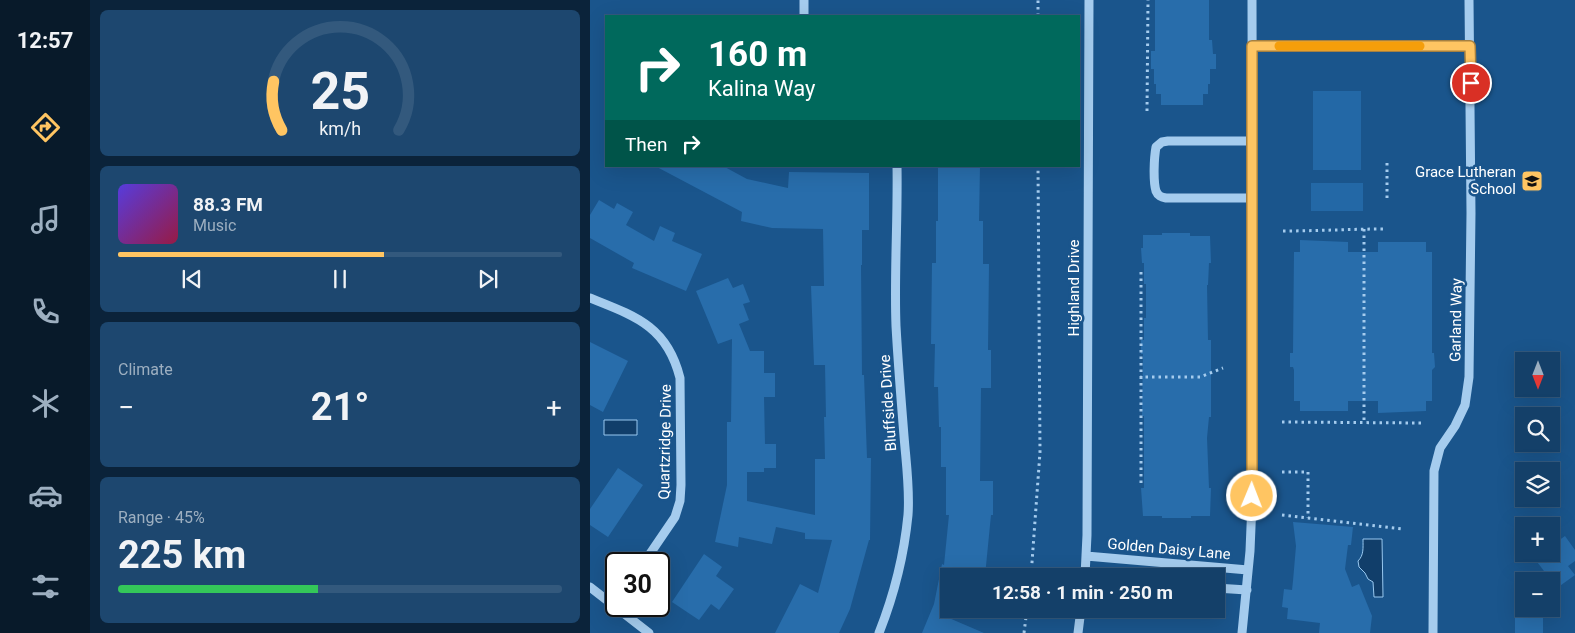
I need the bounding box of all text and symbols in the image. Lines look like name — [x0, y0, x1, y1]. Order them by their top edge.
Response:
text: 12:57 — [17, 28, 73, 53]
text: 160 m — [708, 34, 807, 75]
icon: right — [625, 35, 690, 100]
text: 25 — [310, 61, 370, 122]
pin — [1450, 62, 1492, 104]
icon: arrive — [1457, 69, 1485, 97]
text: Kalina Way — [708, 76, 815, 101]
icon: directions — [28, 110, 63, 145]
text: km/h — [319, 118, 361, 139]
icon: right — [677, 130, 705, 158]
text: Then — [625, 133, 667, 156]
place label: Grace Lutheran School — [1415, 163, 1516, 198]
school or university icon: Grace Lutheran School — [1520, 169, 1544, 193]
text: 88.3 FM — [193, 193, 263, 216]
icon: music — [28, 202, 63, 237]
text: Music — [193, 216, 236, 235]
street label: Highland Drive — [1065, 239, 1083, 337]
icon: previous — [178, 265, 206, 293]
icon: pause — [326, 265, 354, 293]
icon: next — [474, 265, 502, 293]
street label: Garland Way — [1446, 278, 1466, 362]
icon: phone — [28, 294, 63, 329]
north arrow — [1515, 352, 1560, 398]
map controls — [1515, 352, 1560, 617]
street label: Bluffside Drive — [876, 354, 900, 452]
text: Climate — [118, 360, 173, 379]
street label: Quartzridge Drive — [655, 384, 675, 500]
text: 21° — [311, 385, 369, 429]
icon: climate — [28, 386, 63, 421]
text: − — [118, 391, 134, 424]
text: + — [546, 391, 562, 424]
button: search — [1515, 407, 1560, 452]
button: layers — [1515, 462, 1560, 507]
position arrow — [1225, 469, 1277, 521]
icon: car — [28, 478, 63, 513]
text: Range · 45% — [118, 508, 205, 527]
button: + — [1515, 517, 1560, 562]
text: 225 km — [118, 533, 246, 577]
street label: Golden Daisy Lane — [1107, 535, 1231, 563]
speed limit sign: 30 — [605, 552, 670, 617]
icon: filters — [28, 569, 63, 604]
button: − — [1515, 572, 1560, 617]
text: 12:58 · 1 min · 250 m — [992, 581, 1173, 604]

